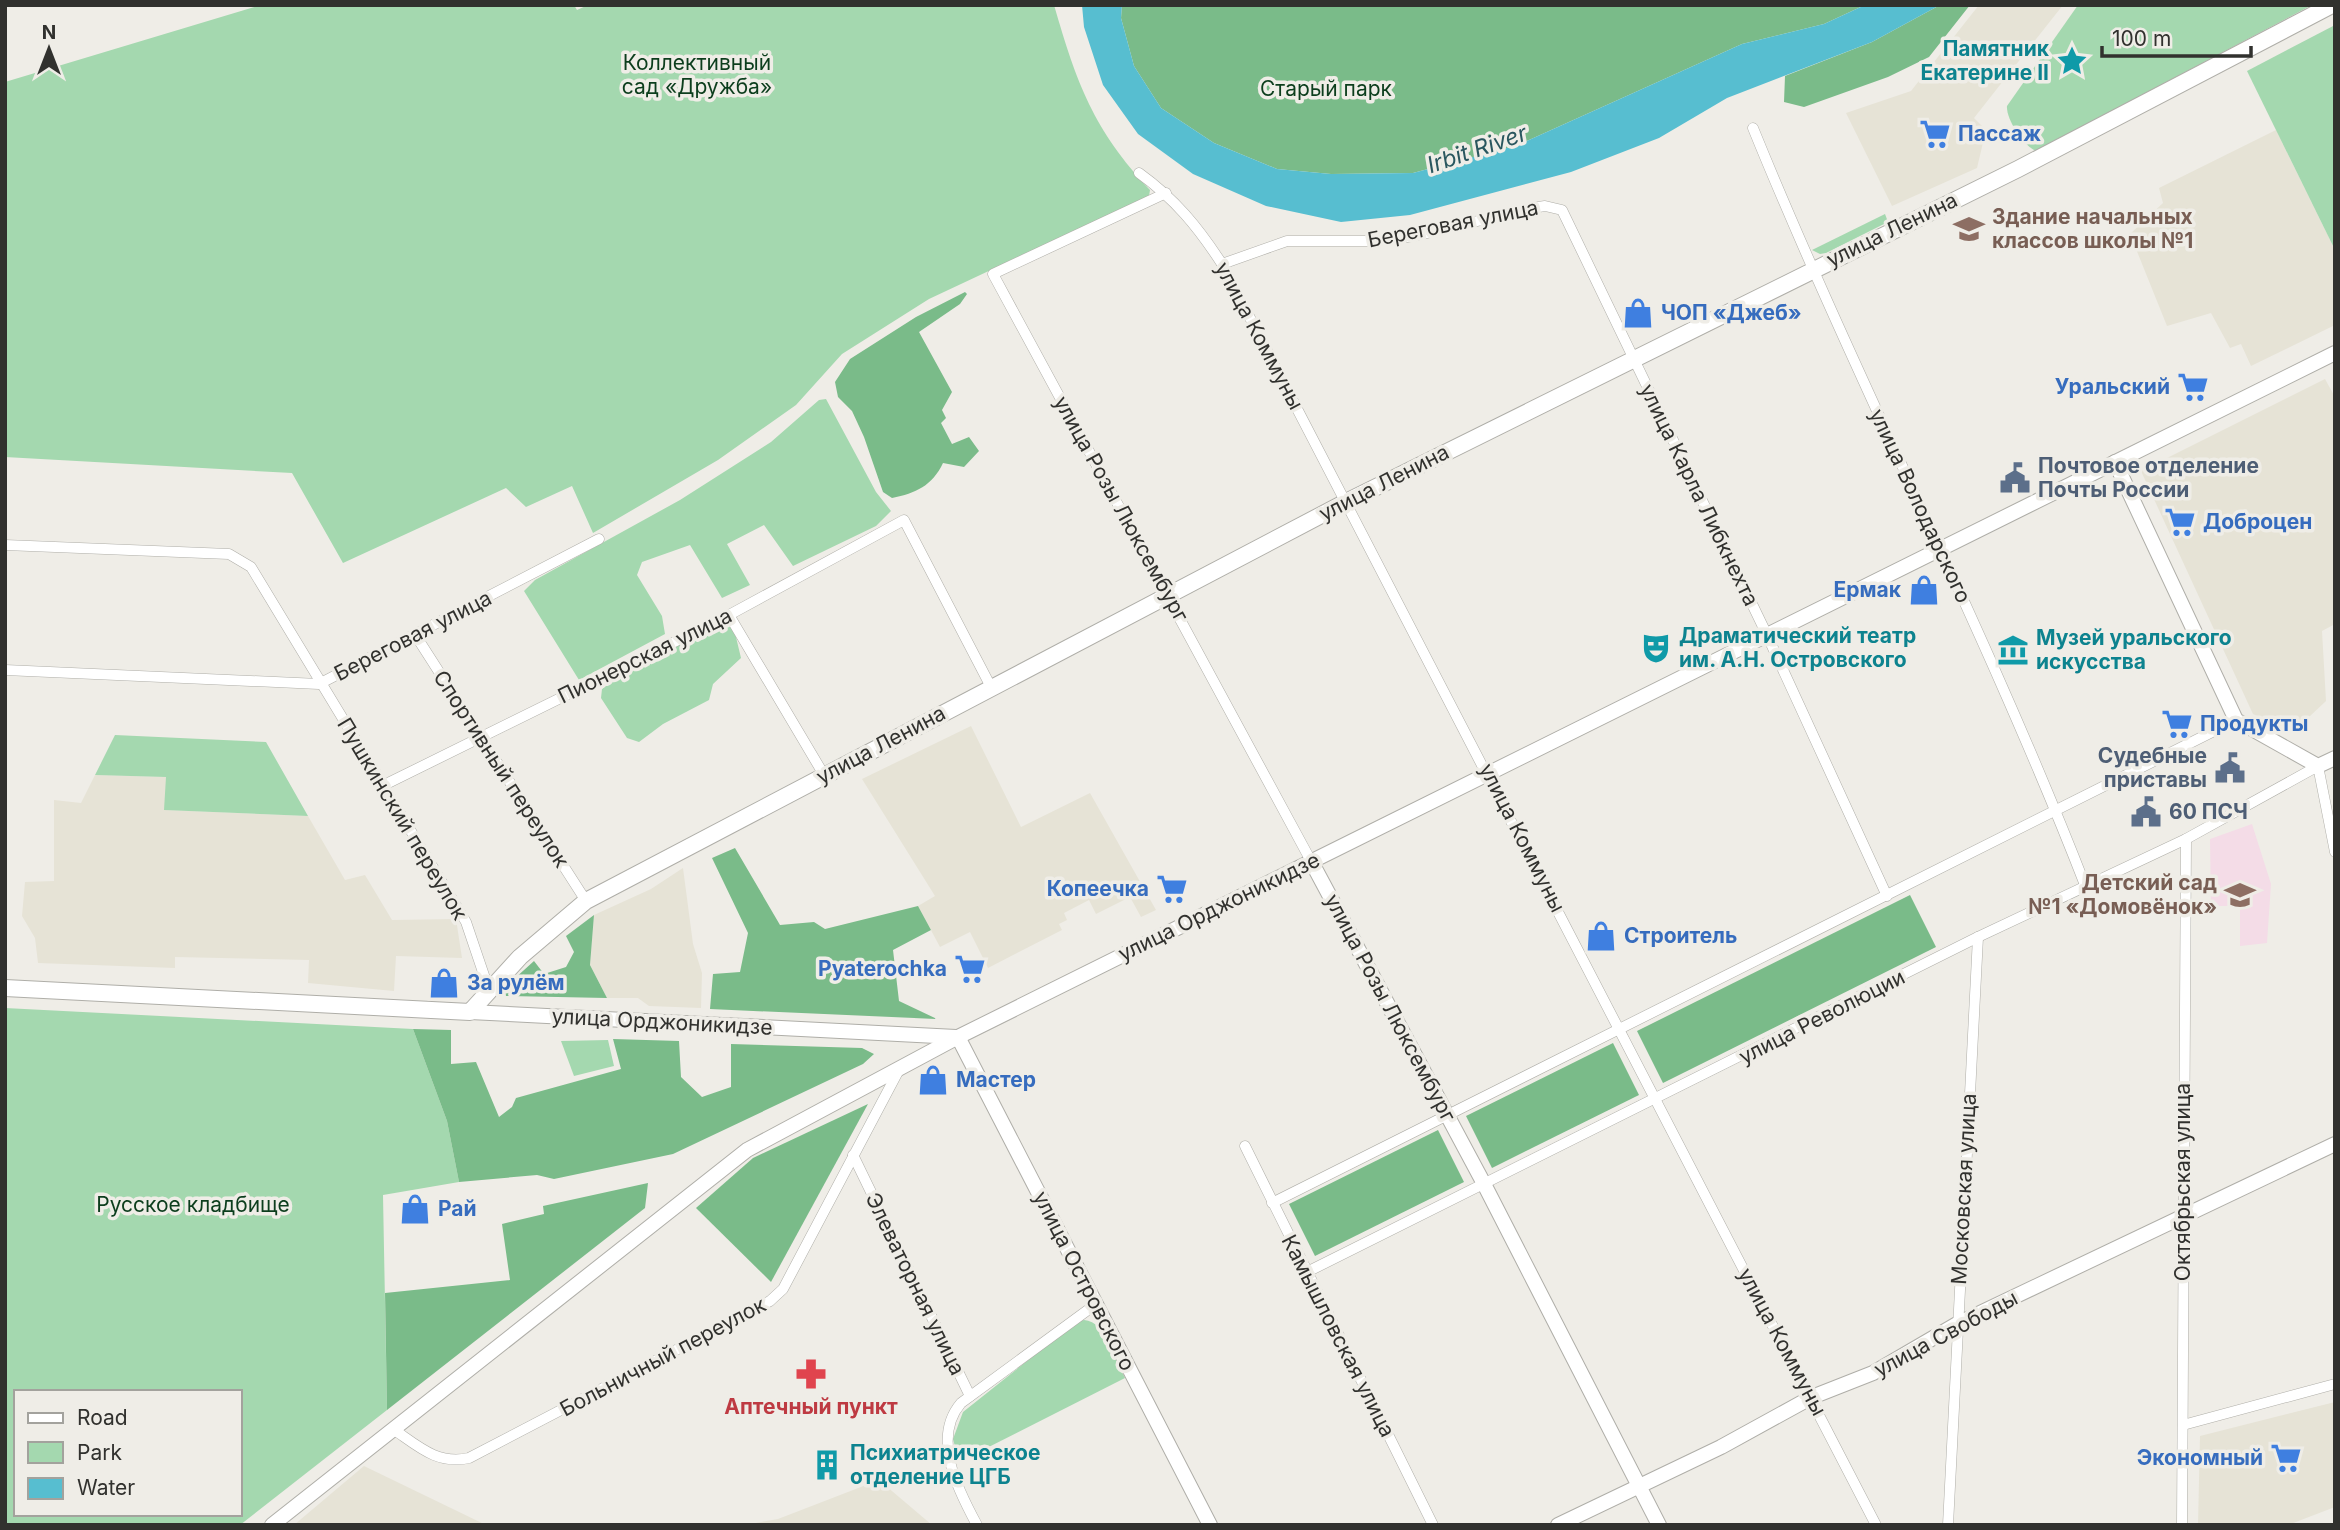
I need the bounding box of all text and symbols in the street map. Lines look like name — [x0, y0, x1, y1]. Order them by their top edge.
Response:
north arrow — [14, 14, 84, 84]
scale bar — [2102, 14, 2251, 58]
text: N — [42, 21, 56, 44]
text: 100 m — [2112, 26, 2171, 51]
place label: Памятник Екатерине II — [1920, 36, 2050, 85]
place icon: Памятник Екатерине II — [2055, 44, 2089, 78]
park label: Коллективный сад «Дружба» — [622, 50, 772, 99]
park label: Старый парк — [1260, 76, 1393, 101]
supermarket icon: Пассаж — [1918, 117, 1952, 151]
water label: Irbit River — [1423, 118, 1532, 179]
place label: Пассаж — [1958, 121, 2041, 146]
street label: улица Ленина — [1822, 187, 1961, 272]
street label: Береговая улица — [1366, 195, 1540, 252]
place label: Здание начальных классов школы №1 — [1992, 204, 2193, 253]
school or university icon: Здание начальных классов школы №1 — [1952, 212, 1986, 246]
street label: улица Коммуны — [1210, 258, 1309, 414]
shop icon: ЧОП «Джеб» — [1621, 296, 1655, 330]
place label: ЧОП «Джеб» — [1661, 300, 1802, 325]
supermarket icon: Уральский — [2176, 370, 2210, 404]
place label: Уральский — [2055, 374, 2170, 399]
street label: улица Карла Либкнехта — [1635, 380, 1764, 610]
street label: улица Розы Люксембург — [1049, 392, 1194, 626]
street label: улица Володарского — [1864, 405, 1976, 607]
street label: улица Ленина — [1315, 439, 1453, 526]
place label: Почтовое отделение Почты России — [2038, 453, 2259, 502]
public building icon: Почтовое отделение Почты России — [1998, 461, 2032, 495]
supermarket icon: Доброцен — [2163, 505, 2197, 539]
place label: Доброцен — [2203, 509, 2312, 534]
shop icon: Ермак — [1907, 573, 1941, 607]
place label: Ермак — [1834, 577, 1902, 602]
street label: Береговая улица — [330, 585, 496, 686]
street label: Пионерская улица — [554, 603, 736, 709]
place label: Драматический театр им. А.Н. Островского — [1679, 623, 1916, 672]
place label: Музей уральского искусства — [2036, 625, 2232, 674]
theatre icon: Драматический театр им. А.Н. Островского — [1639, 631, 1673, 665]
museum icon: Музей уральского искусства — [1996, 633, 2030, 667]
street label: Спортивный переулок — [428, 666, 575, 872]
street label: улица Ленина — [812, 700, 950, 789]
supermarket icon: Продукты — [2160, 707, 2194, 741]
place label: Продукты — [2200, 711, 2309, 736]
street label: Пушкинский переулок — [332, 713, 473, 925]
place label: Судебные приставы — [2098, 743, 2207, 792]
public building icon: Судебные приставы — [2213, 751, 2247, 785]
street label: улица Коммуны — [1474, 759, 1571, 916]
public building icon: 60 ПСЧ — [2129, 795, 2163, 829]
place label: 60 ПСЧ — [2169, 799, 2248, 824]
street label: улица Орджоникидзе — [1114, 847, 1324, 966]
place label: Детский сад №1 «Домовёнок» — [2028, 870, 2217, 919]
supermarket icon: Копеечка — [1155, 872, 1189, 906]
place label: Копеечка — [1047, 876, 1149, 901]
school or university icon: Детский сад №1 «Домовёнок» — [2223, 878, 2257, 912]
street label: улица Розы Люксембург — [1320, 890, 1461, 1126]
shop icon: Строитель — [1584, 919, 1618, 953]
place label: Строитель — [1624, 923, 1737, 948]
supermarket icon: Pyaterochka — [953, 952, 987, 986]
place label: Pyaterochka — [818, 956, 947, 981]
street label: улица Революции — [1735, 964, 1909, 1069]
shop icon: За рулём — [427, 966, 461, 1000]
place label: За рулём — [467, 970, 565, 995]
street label: улица Орджоникидзе — [551, 1003, 773, 1040]
shop icon: Мастер — [916, 1063, 950, 1097]
place label: Мастер — [956, 1067, 1036, 1092]
street label: Октябрьская улица — [2170, 1083, 2195, 1281]
street label: Московская улица — [1946, 1093, 1981, 1285]
street label: улица Островского — [1028, 1187, 1141, 1375]
street label: Элеваторная улица — [860, 1189, 970, 1379]
park label: Русское кладбище — [96, 1192, 290, 1217]
shop icon: Рай — [398, 1192, 432, 1226]
place label: Рай — [438, 1196, 477, 1221]
street label: Камышловская улица — [1277, 1230, 1400, 1441]
street label: улица Коммуны — [1733, 1264, 1832, 1420]
street label: улица Свободы — [1870, 1285, 2022, 1382]
street label: Больничный переулок — [556, 1291, 770, 1421]
pharmacy icon: Аптечный пункт — [794, 1357, 828, 1391]
legend — [14, 1390, 242, 1516]
place label: Аптечный пункт — [724, 1394, 898, 1419]
text: Road — [77, 1405, 128, 1430]
text: Park — [77, 1440, 122, 1465]
place label: Психиатрическое отделение ЦГБ — [850, 1440, 1040, 1489]
supermarket icon: Экономный — [2269, 1441, 2303, 1475]
place label: Экономный — [2137, 1445, 2263, 1470]
building icon: Психиатрическое отделение ЦГБ — [810, 1448, 844, 1482]
text: Water — [77, 1475, 135, 1500]

